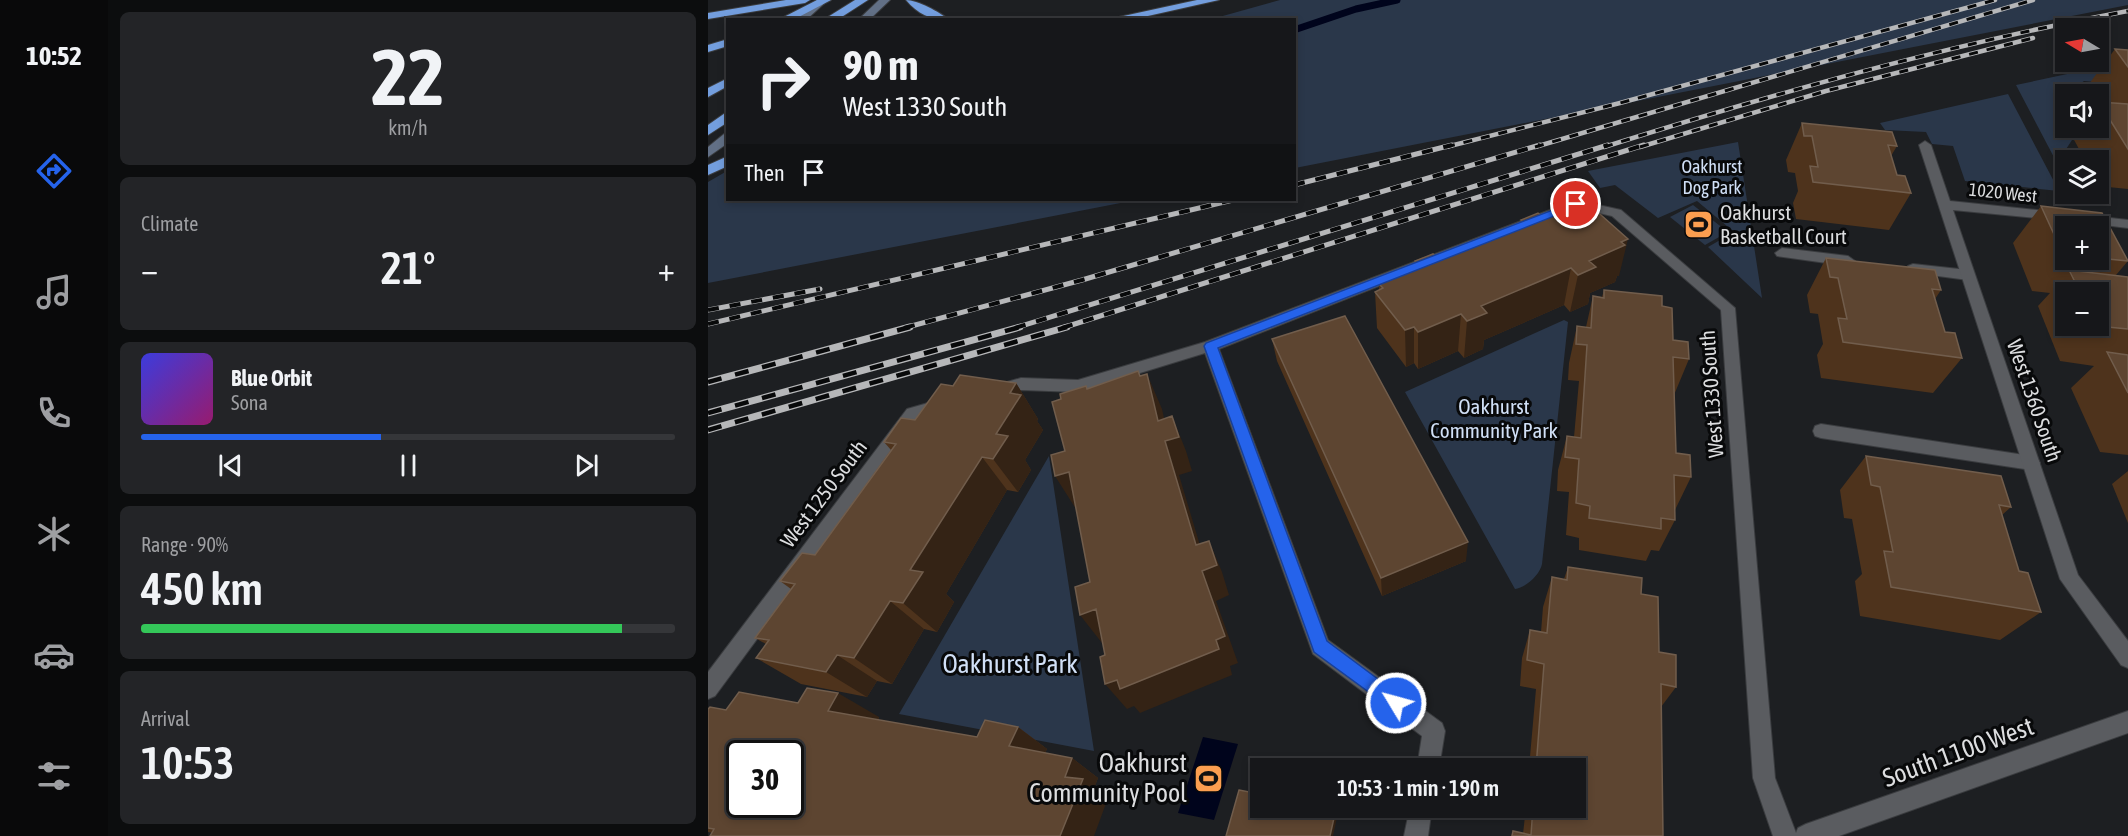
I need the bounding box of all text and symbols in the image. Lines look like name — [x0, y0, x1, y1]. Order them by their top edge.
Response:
north arrow — [2055, 18, 2109, 72]
map controls — [2055, 18, 2109, 336]
text: 22 — [371, 32, 445, 122]
text: 10:52 — [26, 40, 82, 71]
text: 90 m — [843, 41, 918, 89]
icon: right — [744, 42, 822, 120]
button: sound — [2055, 84, 2109, 138]
text: West 1330 South — [843, 91, 1007, 122]
text: km/h — [388, 116, 428, 139]
icon: directions — [33, 150, 75, 192]
button: layers — [2055, 150, 2109, 204]
icon: arrive — [797, 156, 830, 189]
park label: Oakhurst Dog Park — [1681, 156, 1743, 198]
text: Then — [744, 160, 785, 186]
pin — [1550, 178, 1601, 229]
street label: 1020 West — [1968, 178, 2038, 207]
icon: arrive — [1559, 187, 1592, 220]
place label: Oakhurst Basketball Court — [1720, 200, 1847, 248]
sports icon: Oakhurst Basketball Court — [1683, 209, 1715, 241]
text: Climate — [141, 212, 198, 235]
button: + — [2055, 216, 2109, 270]
text: 21° — [381, 242, 435, 294]
text: − — [141, 250, 158, 288]
text: + — [658, 250, 675, 288]
icon: music — [33, 271, 75, 313]
button: − — [2055, 282, 2109, 336]
street label: West 1330 South — [1695, 329, 1727, 459]
street label: West 1360 South — [2003, 336, 2067, 465]
text: Blue Orbit — [231, 365, 312, 391]
text: Sona — [231, 391, 268, 414]
icon: phone — [33, 392, 75, 434]
park label: Oakhurst Community Park — [1430, 394, 1558, 442]
street label: West 1250 South — [775, 435, 871, 552]
icon: previous — [214, 449, 247, 482]
icon: pause — [392, 449, 425, 482]
icon: next — [570, 449, 603, 482]
icon: climate — [33, 513, 75, 555]
text: Range · 90% — [141, 533, 228, 556]
text: 450 km — [141, 563, 263, 615]
icon: car — [33, 634, 75, 676]
park label: Oakhurst Park — [942, 649, 1078, 679]
position arrow — [1364, 671, 1428, 735]
text: Arrival — [141, 707, 190, 730]
street label: South 1100 West — [1878, 711, 2038, 793]
text: 10:53 — [141, 737, 235, 789]
speed limit sign: 30 — [726, 740, 804, 818]
place label: Oakhurst Community Pool — [1029, 748, 1187, 808]
icon: filters — [33, 755, 75, 797]
sports icon: Oakhurst Community Pool — [1192, 762, 1224, 794]
text: 10:53 · 1 min · 190 m — [1337, 775, 1499, 801]

